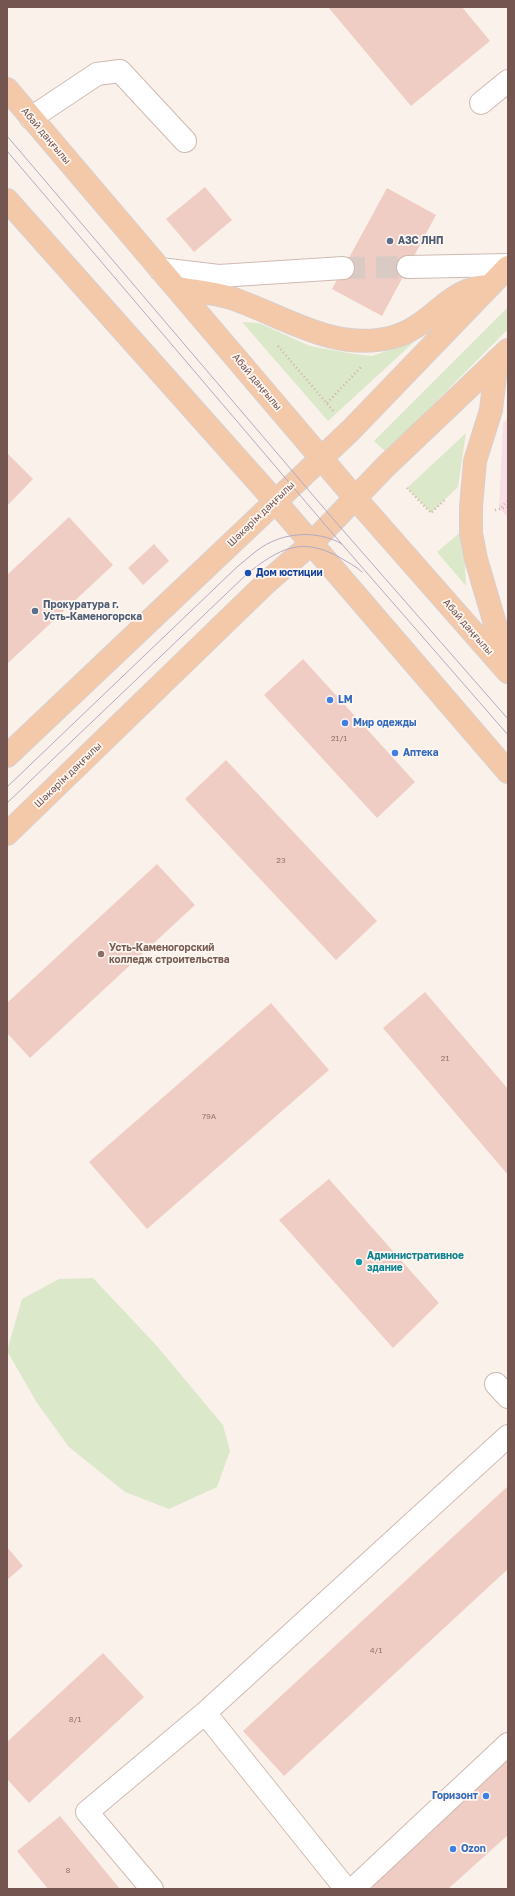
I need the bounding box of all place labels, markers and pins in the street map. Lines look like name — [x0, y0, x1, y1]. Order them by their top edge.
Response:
place label: АЗС ЛНП — [398, 235, 444, 247]
marker: АЗС ЛНП — [385, 236, 395, 246]
place label: Дом юстиции — [256, 567, 323, 579]
marker: Дом юстиции — [243, 568, 253, 578]
place label: Прокуратура г. Усть-Каменогорска — [43, 599, 142, 622]
marker: Прокуратура г. Усть-Каменогорска — [30, 606, 40, 616]
place label: LM — [338, 694, 353, 706]
marker: LM — [325, 695, 335, 705]
place label: Мир одежды — [353, 717, 417, 729]
marker: Мир одежды — [340, 718, 350, 728]
place label: Аптека — [403, 747, 439, 759]
marker: Аптека — [390, 748, 400, 758]
place label: Усть-Каменогорский колледж строительства — [109, 942, 230, 966]
marker: Усть-Каменогорский колледж строительства — [96, 949, 106, 959]
place label: Административное здание — [367, 1250, 464, 1274]
marker: Административное здание — [354, 1257, 364, 1267]
place label: Горизонт — [432, 1790, 478, 1802]
marker: Горизонт — [481, 1791, 491, 1801]
place label: Ozon — [461, 1843, 486, 1855]
marker: Ozon — [448, 1844, 458, 1854]

